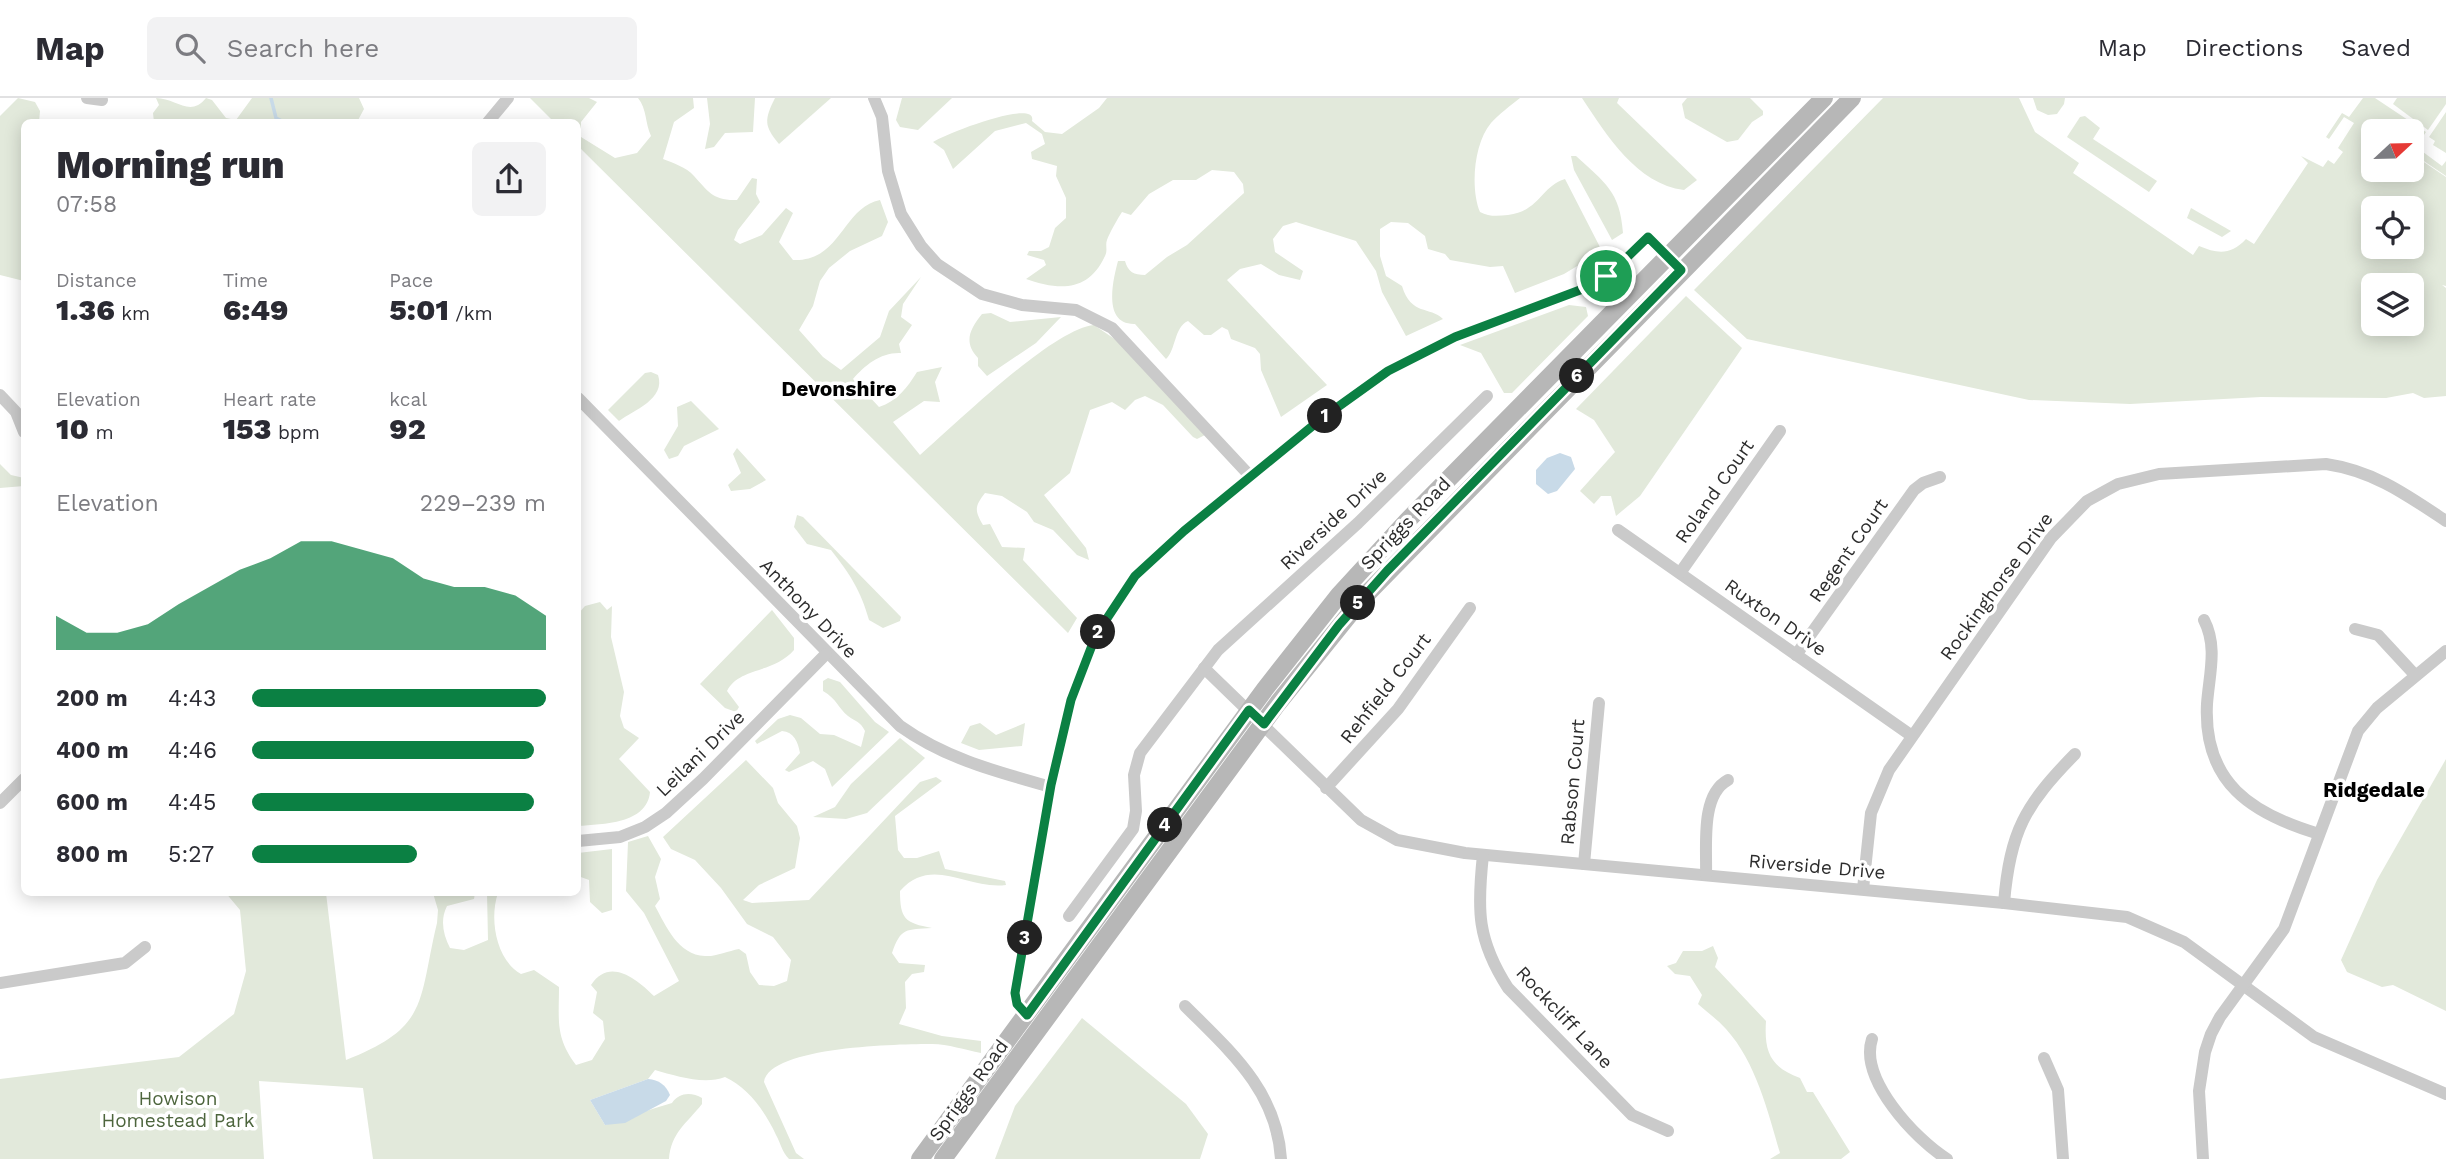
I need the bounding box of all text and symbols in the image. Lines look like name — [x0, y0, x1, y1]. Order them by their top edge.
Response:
search box — [147, 17, 637, 80]
text: Map — [35, 29, 105, 68]
icon: search — [171, 29, 209, 67]
text: Search here — [227, 33, 379, 63]
text: Map — [2098, 34, 2147, 62]
text: Directions — [2185, 34, 2303, 62]
text: Saved — [2341, 34, 2411, 62]
north arrow — [2361, 119, 2424, 182]
map controls — [2361, 119, 2424, 336]
button: share — [472, 142, 546, 216]
text: Morning run — [56, 143, 285, 187]
text: 07:58 — [56, 191, 117, 218]
button: locate — [2361, 196, 2424, 259]
pin — [1576, 246, 1636, 306]
icon: arrive — [1587, 257, 1625, 295]
text: Distance — [56, 269, 137, 292]
text: Time — [223, 269, 268, 292]
text: Pace — [389, 269, 433, 292]
button: layers — [2361, 273, 2424, 336]
text: 1.36 — [56, 292, 115, 327]
text: 6:49 — [223, 292, 289, 327]
text: 5:01 — [389, 292, 449, 327]
text: km — [115, 302, 150, 325]
text: /km — [449, 302, 493, 325]
pin: 6 — [1560, 358, 1594, 394]
text: 6 — [1571, 364, 1582, 387]
district label: Devonshire — [781, 376, 897, 401]
text: Elevation — [56, 388, 141, 411]
text: Heart rate — [223, 388, 317, 411]
text: kcal — [389, 388, 427, 411]
pin: 1 — [1308, 398, 1342, 434]
text: 1 — [1320, 404, 1329, 427]
text: 10 — [56, 411, 89, 446]
text: 153 — [223, 411, 271, 446]
text: 92 — [389, 411, 426, 446]
text: m — [89, 421, 114, 444]
text: bpm — [271, 421, 320, 444]
street label: Roland Court — [1670, 435, 1759, 548]
street label: Riverside Drive — [1275, 464, 1391, 575]
street label: Spriggs Road — [1355, 472, 1455, 574]
text: Elevation — [56, 490, 159, 517]
text: 229–239 m — [420, 490, 546, 517]
street label: Regent Court — [1804, 494, 1893, 607]
street label: Rockinghorse Drive — [1935, 508, 2058, 665]
street label: Anthony Drive — [755, 554, 862, 663]
street label: Ruxton Drive — [1720, 574, 1831, 661]
pin: 5 — [1340, 586, 1376, 620]
text: 5 — [1352, 591, 1363, 614]
pin: 2 — [1080, 614, 1116, 650]
text: 2 — [1092, 620, 1103, 643]
street label: Rehfield Court — [1335, 628, 1436, 748]
text: 200 m — [56, 685, 128, 712]
text: 4:43 — [168, 685, 216, 712]
street label: Leilani Drive — [651, 705, 749, 801]
street label: Rabson Court — [1556, 718, 1589, 846]
text: 400 m — [56, 737, 129, 764]
text: 4:46 — [168, 737, 217, 764]
district label: Ridgedale — [2323, 777, 2425, 802]
text: 600 m — [56, 789, 128, 816]
text: 4:45 — [168, 789, 216, 816]
pin: 4 — [1148, 808, 1182, 842]
text: 4 — [1158, 813, 1171, 836]
text: 800 m — [56, 841, 128, 868]
text: 5:27 — [168, 841, 214, 868]
street label: Riverside Drive — [1747, 849, 1886, 884]
pin: 3 — [1007, 920, 1042, 956]
text: 3 — [1019, 926, 1030, 949]
street label: Rockcliff Lane — [1511, 961, 1618, 1073]
street label: Spriggs Road — [924, 1035, 1013, 1146]
park label: Howison Homestead Park — [101, 1087, 255, 1132]

